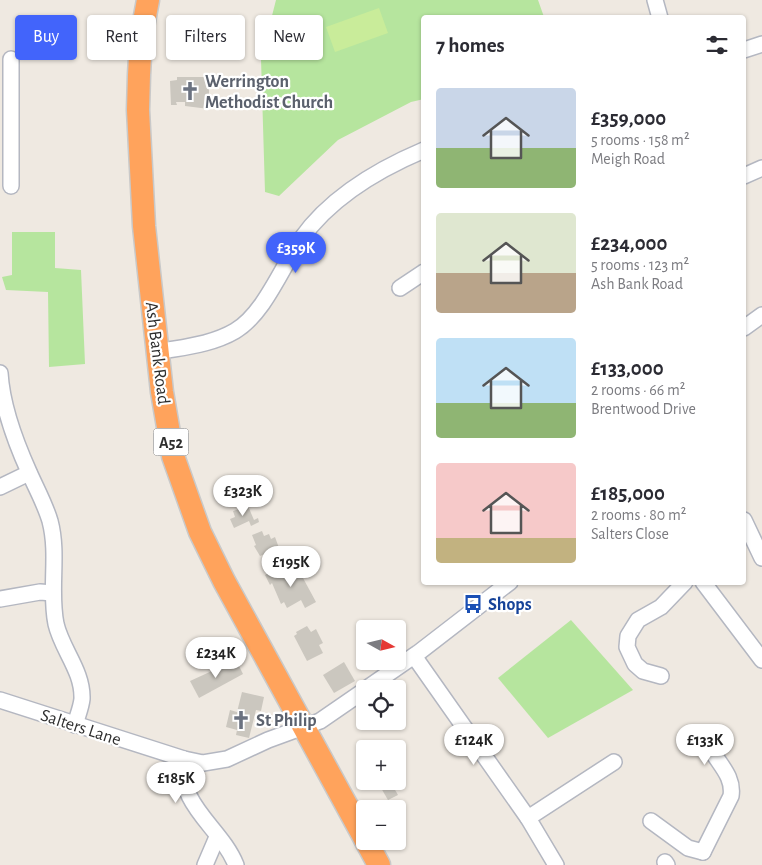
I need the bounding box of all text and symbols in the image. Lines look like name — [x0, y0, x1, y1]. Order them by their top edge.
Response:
chip: Buy — [15, 15, 77, 60]
chip: Rent — [87, 15, 156, 60]
chip: Filters — [166, 15, 245, 60]
chip: New — [255, 15, 323, 60]
icon: filters — [703, 31, 731, 59]
text: 7 homes — [436, 35, 505, 56]
place label: Werrington Methodist Church — [205, 73, 333, 112]
church icon: Werrington Methodist Church — [179, 80, 201, 102]
icon: home — [476, 108, 536, 168]
text: £359,000 — [591, 108, 666, 129]
text: 5 rooms · 158 m² — [591, 132, 690, 148]
text: Meigh Road — [591, 151, 665, 167]
pin: £359K — [261, 232, 331, 274]
icon: home — [476, 233, 536, 293]
text: £234,000 — [591, 233, 668, 254]
text: £359K — [277, 240, 315, 256]
text: 5 rooms · 123 m² — [591, 257, 689, 273]
text: Ash Bank Road — [591, 276, 683, 292]
street label: Ash Bank Road — [142, 301, 172, 406]
icon: home — [476, 358, 536, 418]
text: £133,000 — [591, 358, 664, 379]
text: 2 rooms · 66 m² — [591, 382, 685, 398]
text: Brentwood Drive — [591, 401, 696, 417]
road number: A52 — [154, 428, 188, 456]
pin: £323K — [208, 474, 278, 517]
text: £323K — [224, 483, 262, 499]
icon: home — [476, 483, 536, 543]
text: £185,000 — [591, 483, 665, 504]
text: 2 rooms · 80 m² — [591, 507, 686, 523]
text: Salters Close — [591, 526, 669, 542]
pin: £195K — [256, 546, 326, 588]
text: £195K — [273, 554, 309, 570]
bus stop icon: Shops — [462, 593, 484, 615]
place label: Shops — [488, 596, 532, 614]
north arrow — [356, 620, 406, 670]
map controls — [356, 620, 406, 850]
pin: £234K — [181, 636, 251, 679]
text: £234K — [197, 645, 235, 661]
button: locate — [356, 680, 406, 730]
street label: Salters Lane — [38, 707, 123, 749]
church icon: St Philip — [230, 709, 252, 731]
place label: St Philip — [256, 712, 317, 730]
pin: £124K — [439, 724, 509, 766]
pin: £133K — [670, 724, 740, 766]
text: £124K — [455, 732, 493, 748]
text: £133K — [687, 732, 723, 748]
button: + — [356, 740, 406, 790]
pin: £185K — [141, 762, 211, 804]
text: £185K — [157, 770, 195, 786]
button: − — [356, 800, 406, 850]

